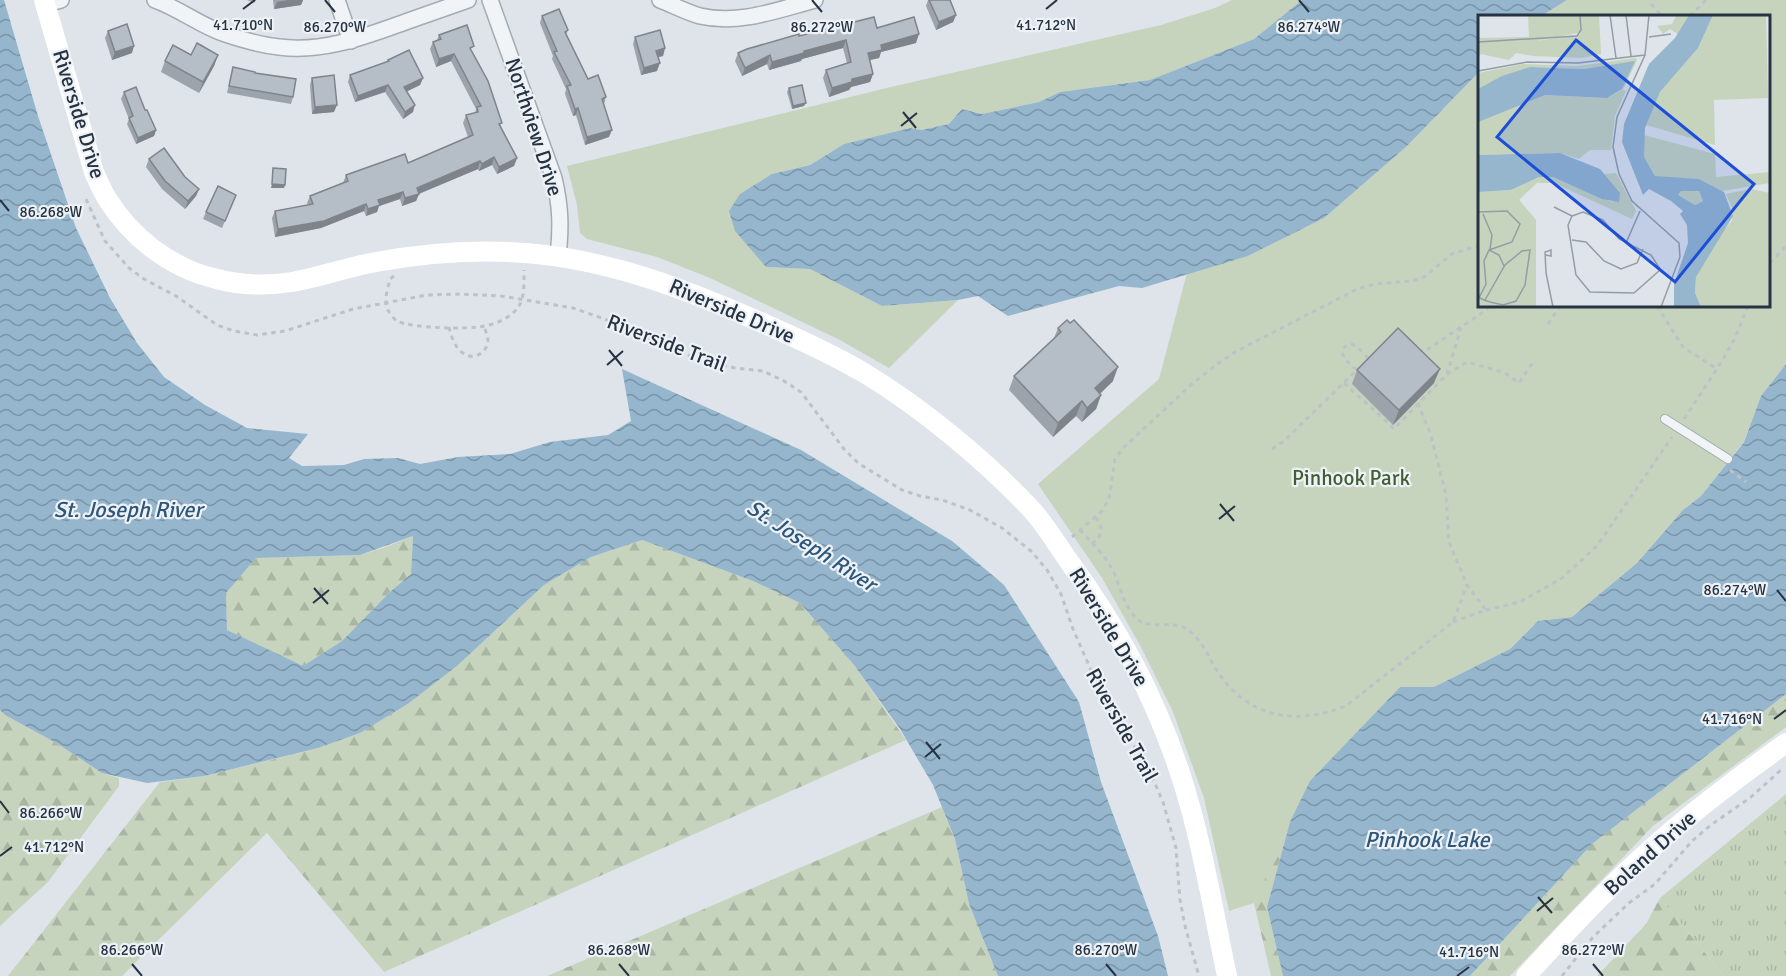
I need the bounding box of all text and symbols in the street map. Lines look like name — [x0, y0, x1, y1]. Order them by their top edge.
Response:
inset map — [1478, 15, 1771, 308]
text: 41.710°N — [213, 16, 273, 34]
text: 41.712°N — [1016, 16, 1076, 34]
text: 86.270°W — [304, 18, 367, 36]
text: 86.272°W — [791, 18, 854, 36]
text: 86.274°W — [1278, 18, 1341, 36]
street label: Riverside Drive — [47, 46, 111, 182]
street label: Northview Drive — [499, 55, 569, 199]
text: 86.268°W — [20, 203, 83, 221]
street label: Riverside Drive — [665, 273, 799, 349]
street label: Riverside Trail — [603, 308, 731, 378]
park label: Pinhook Park — [1292, 465, 1410, 491]
water label: St. Joseph River — [742, 494, 884, 599]
water label: St. Joseph River — [54, 496, 205, 523]
street label: Riverside Drive — [1063, 563, 1155, 691]
text: 86.274°W — [1704, 581, 1767, 599]
street label: Riverside Trail — [1080, 663, 1164, 787]
text: 41.716°N — [1702, 710, 1762, 728]
text: 86.266°W — [20, 804, 83, 822]
street label: Boland Drive — [1599, 805, 1701, 901]
water label: Pinhook Lake — [1364, 826, 1491, 853]
text: 41.712°N — [24, 838, 84, 856]
text: 86.266°W — [101, 941, 164, 959]
text: 86.268°W — [588, 941, 651, 959]
text: 86.270°W — [1075, 941, 1138, 959]
text: 86.272°W — [1562, 941, 1625, 959]
text: 41.716°N — [1439, 943, 1499, 961]

